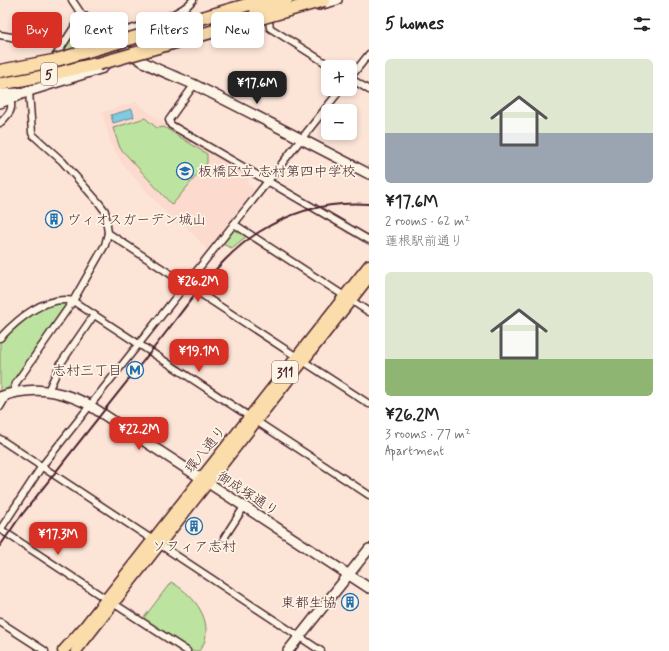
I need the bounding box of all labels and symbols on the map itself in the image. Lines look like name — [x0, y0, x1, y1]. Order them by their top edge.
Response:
road number: 5 — [41, 63, 57, 85]
pin: ¥17.6M — [224, 71, 290, 105]
school or university icon: 板橋区立 志村第四中学校 — [175, 161, 195, 181]
place label: 板橋区立 志村第四中学校 — [198, 163, 356, 181]
building icon: ヴィオスガーデン城山 — [44, 209, 64, 229]
place label: ヴィオスガーデン城山 — [67, 211, 206, 229]
pin: ¥26.2M — [165, 269, 231, 303]
pin: ¥19.1M — [166, 339, 232, 373]
metro station icon: 志村三丁目 — [125, 360, 145, 380]
road number: 311 — [272, 361, 298, 383]
place label: 志村三丁目 — [52, 362, 122, 380]
pin: ¥22.2M — [106, 417, 172, 451]
street label: 環八通り — [181, 422, 230, 477]
street label: 御成塚通り — [213, 467, 282, 520]
building icon: ソフィア志村 — [184, 516, 204, 536]
pin: ¥17.3M — [25, 522, 91, 556]
place label: ソフィア志村 — [152, 538, 236, 556]
building icon: 東都生協 — [340, 592, 360, 612]
place label: 東都生協 — [281, 594, 337, 612]

